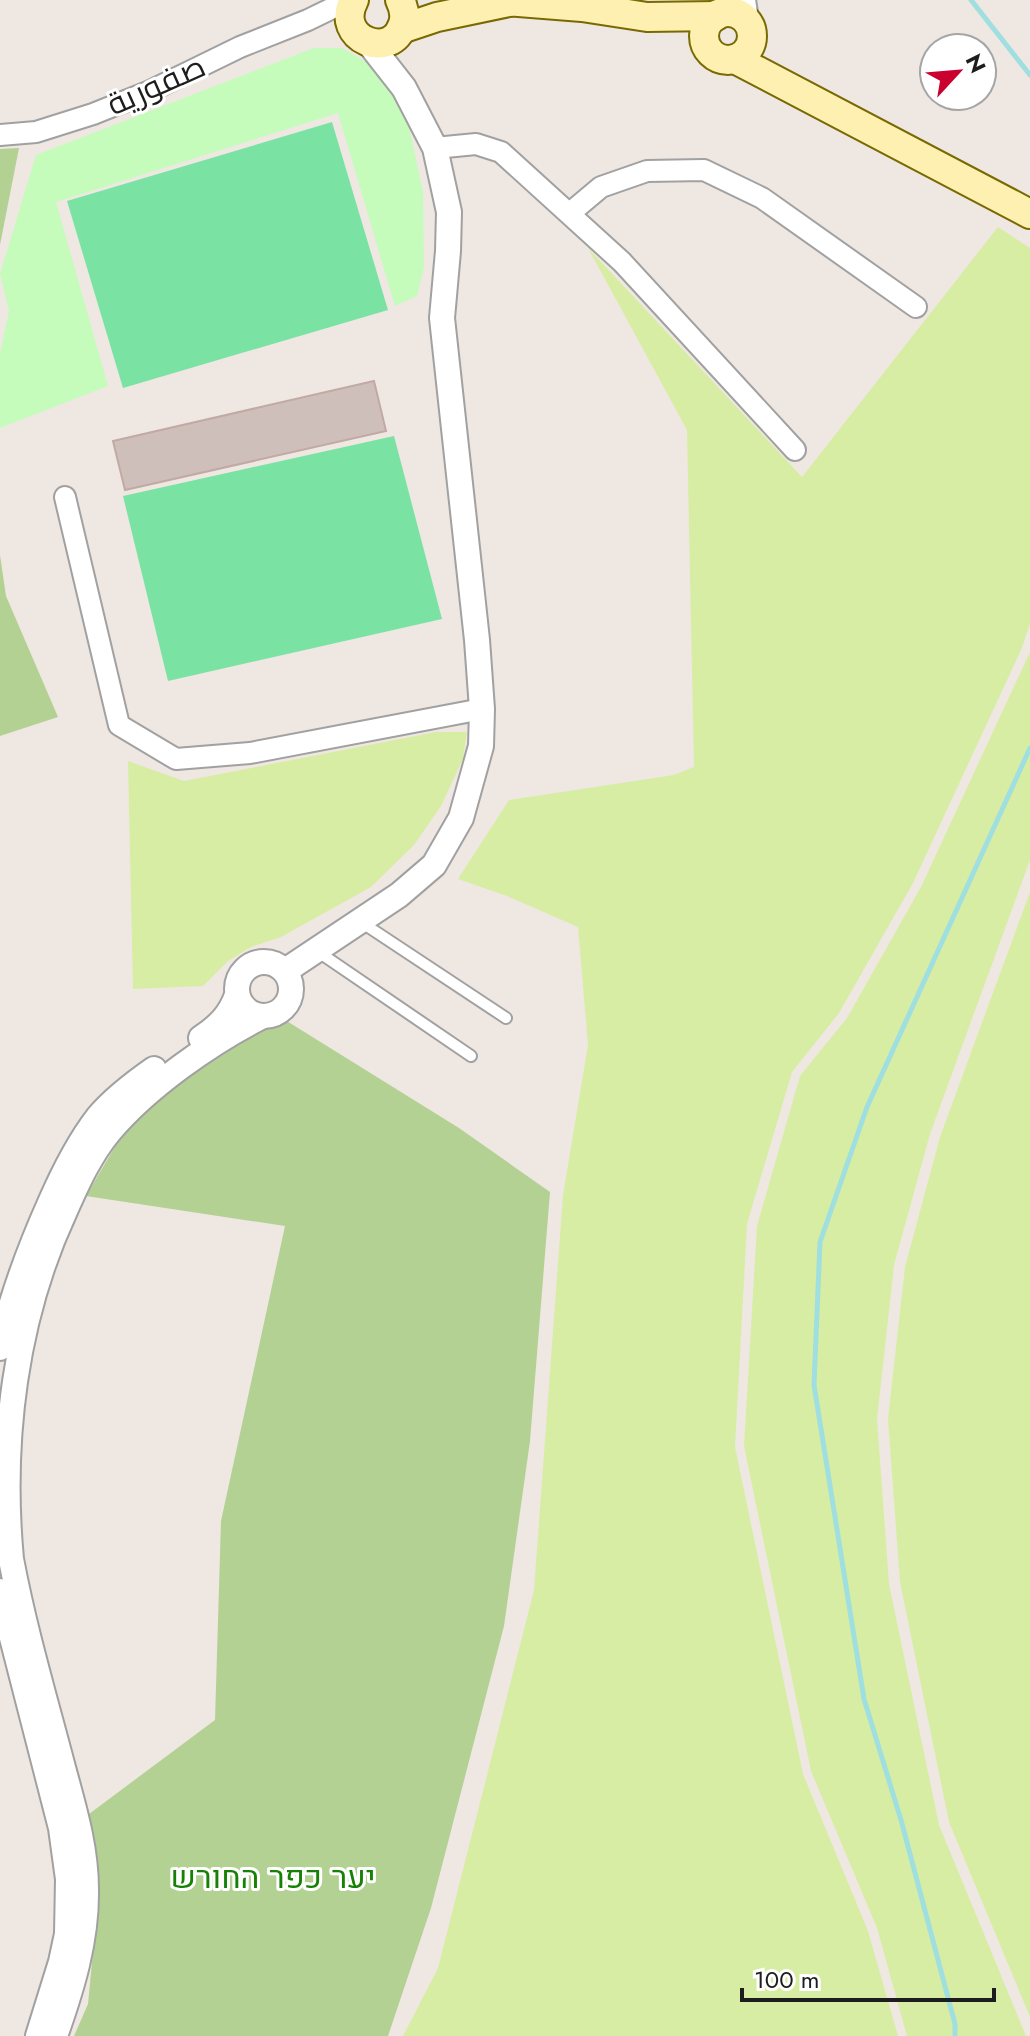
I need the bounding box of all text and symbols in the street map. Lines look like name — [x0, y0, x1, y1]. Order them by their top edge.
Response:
north arrow — [918, 32, 998, 112]
street label: صفورية — [100, 43, 212, 127]
text: N — [958, 48, 994, 78]
park label: יער כפר החורש — [171, 1854, 375, 1900]
scale bar — [742, 1952, 994, 2002]
text: 100 m — [754, 1962, 820, 1997]

